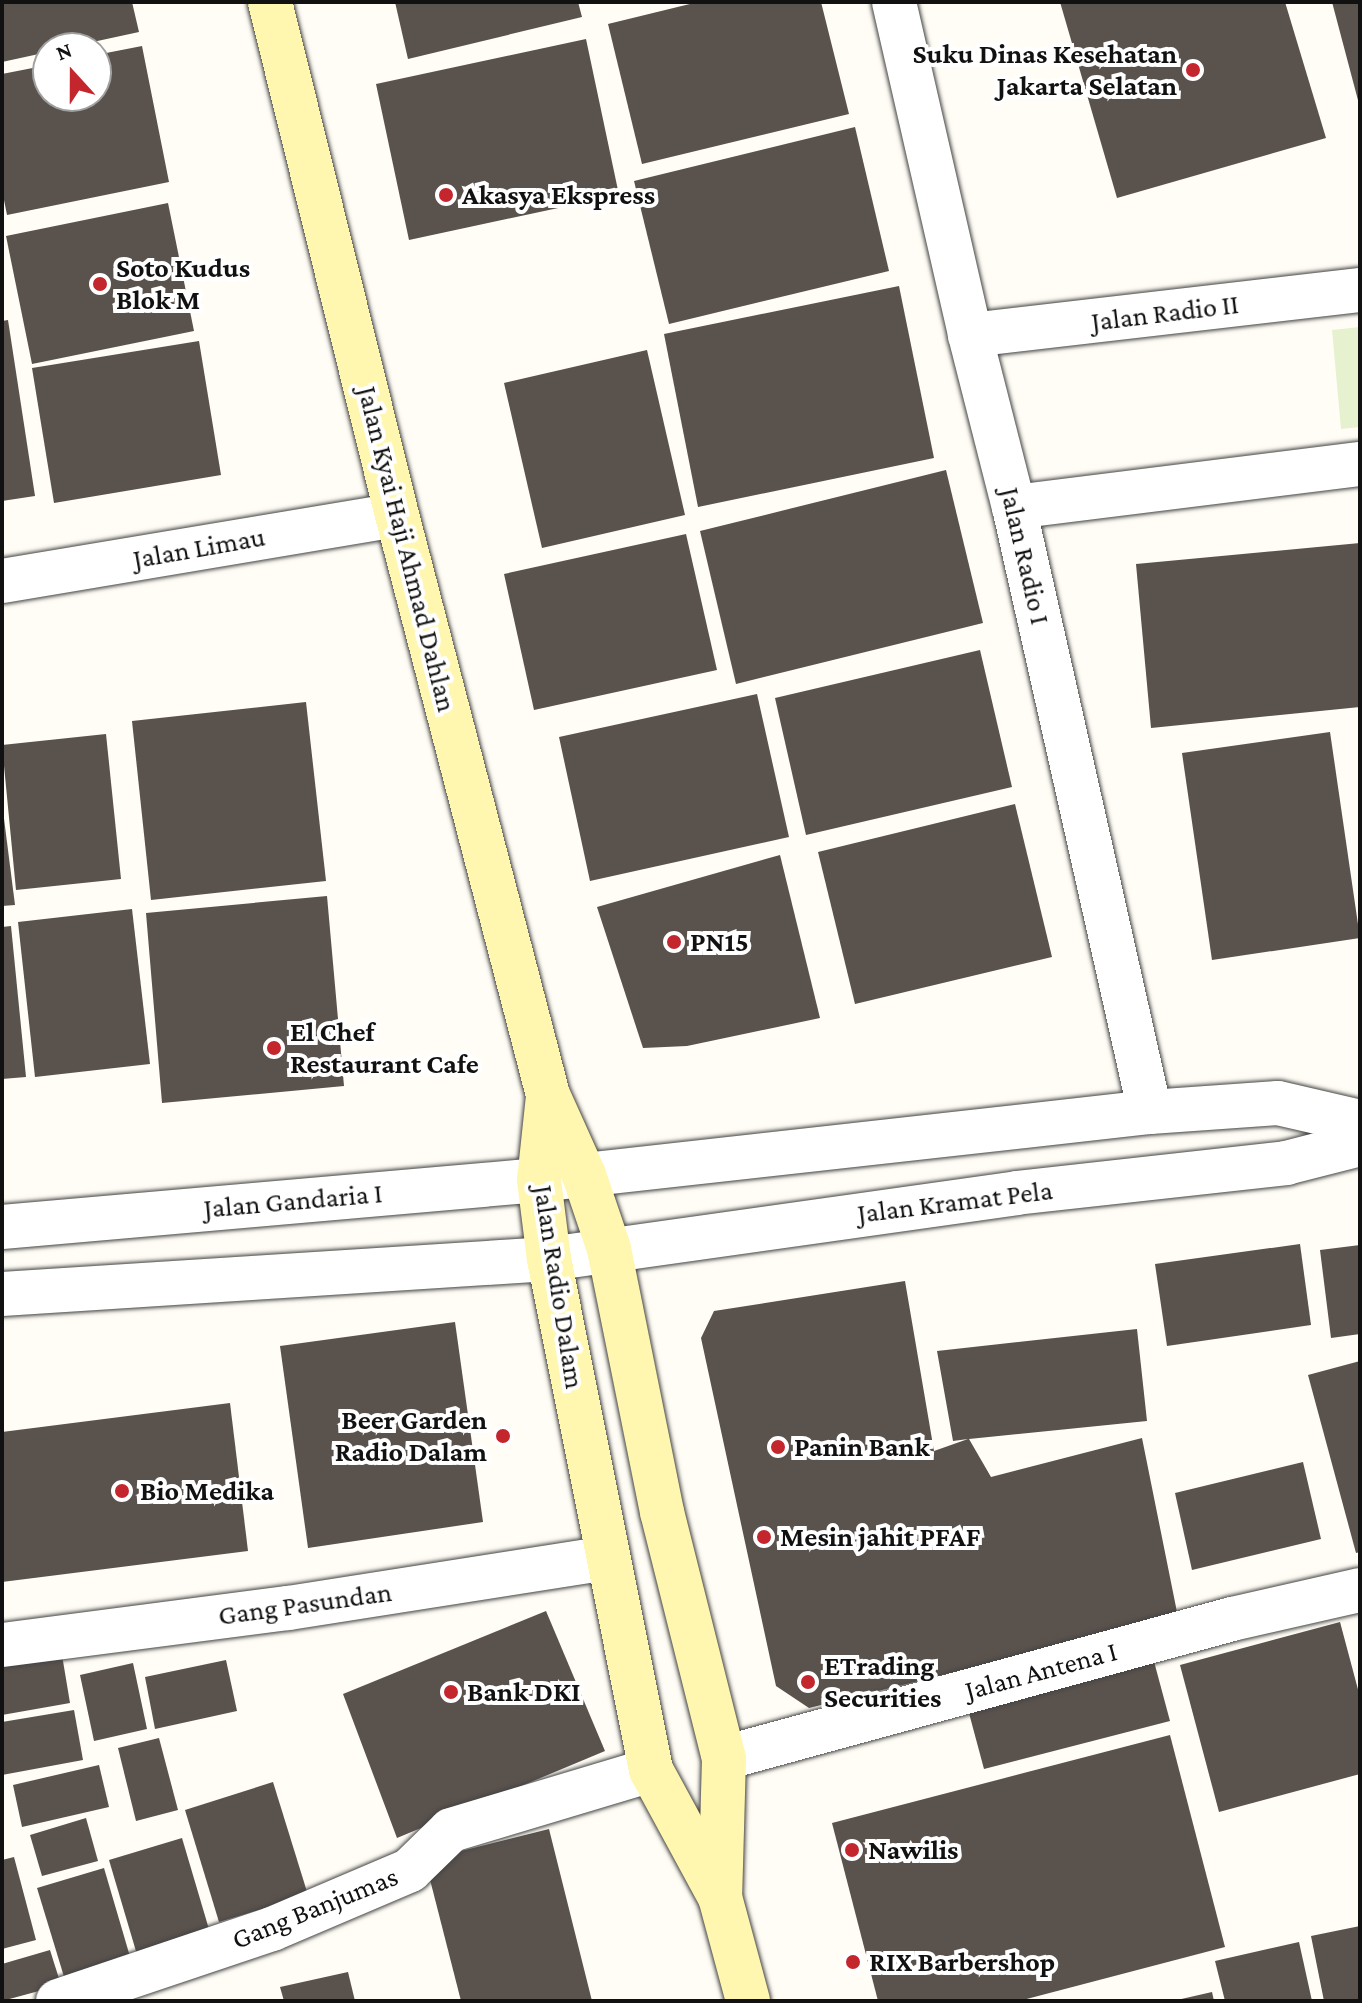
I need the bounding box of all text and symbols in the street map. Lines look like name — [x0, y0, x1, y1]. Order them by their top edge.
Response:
north arrow — [32, 32, 112, 112]
text: N — [52, 37, 75, 65]
place label: Suku Dinas Kesehatan Jakarta Selatan — [913, 37, 1177, 103]
marker: Suku Dinas Kesehatan Jakarta Selatan — [1184, 61, 1202, 79]
place label: Akasya Ekspress — [462, 178, 655, 212]
marker: Akasya Ekspress — [437, 186, 455, 204]
place label: Soto Kudus Blok M — [116, 251, 250, 317]
marker: Soto Kudus Blok M — [91, 275, 109, 293]
street label: Jalan Radio II — [1089, 287, 1241, 339]
street label: Jalan Kyai Haji Ahmad Dahlan — [350, 383, 464, 715]
street label: Jalan Radio I — [993, 484, 1057, 628]
street label: Jalan Limau — [130, 520, 268, 576]
place label: PN15 — [690, 925, 749, 959]
marker: PN15 — [665, 933, 683, 951]
place label: El Chef Restaurant Cafe — [290, 1015, 479, 1081]
marker: El Chef Restaurant Cafe — [265, 1039, 283, 1057]
street label: Jalan Kramat Pela — [855, 1173, 1055, 1231]
street label: Jalan Gandaria I — [202, 1176, 384, 1226]
street label: Jalan Radio Dalam — [526, 1183, 592, 1391]
place label: Beer Garden Radio Dalam — [335, 1403, 487, 1469]
marker: Beer Garden Radio Dalam — [494, 1427, 512, 1445]
place label: Panin Bank — [794, 1430, 930, 1464]
marker: Panin Bank — [769, 1438, 787, 1456]
place label: Bio Medika — [140, 1474, 274, 1508]
marker: Bio Medika — [111, 1480, 133, 1502]
place label: Mesin jahit PFAF — [780, 1520, 980, 1554]
marker: Mesin jahit PFAF — [755, 1528, 773, 1546]
street label: Gang Pasundan — [216, 1575, 394, 1633]
street label: Jalan Antena I — [961, 1635, 1121, 1707]
place label: ETrading Securities — [824, 1649, 941, 1715]
marker: ETrading Securities — [799, 1673, 817, 1691]
place label: Bank DKI — [467, 1675, 580, 1709]
marker: Bank DKI — [442, 1683, 460, 1701]
place label: Nawilis — [868, 1833, 959, 1867]
marker: Nawilis — [843, 1841, 861, 1859]
street label: Gang Banjumas — [227, 1859, 403, 1957]
place label: RIX Barbershop — [869, 1945, 1055, 1979]
marker: RIX Barbershop — [844, 1953, 862, 1971]

